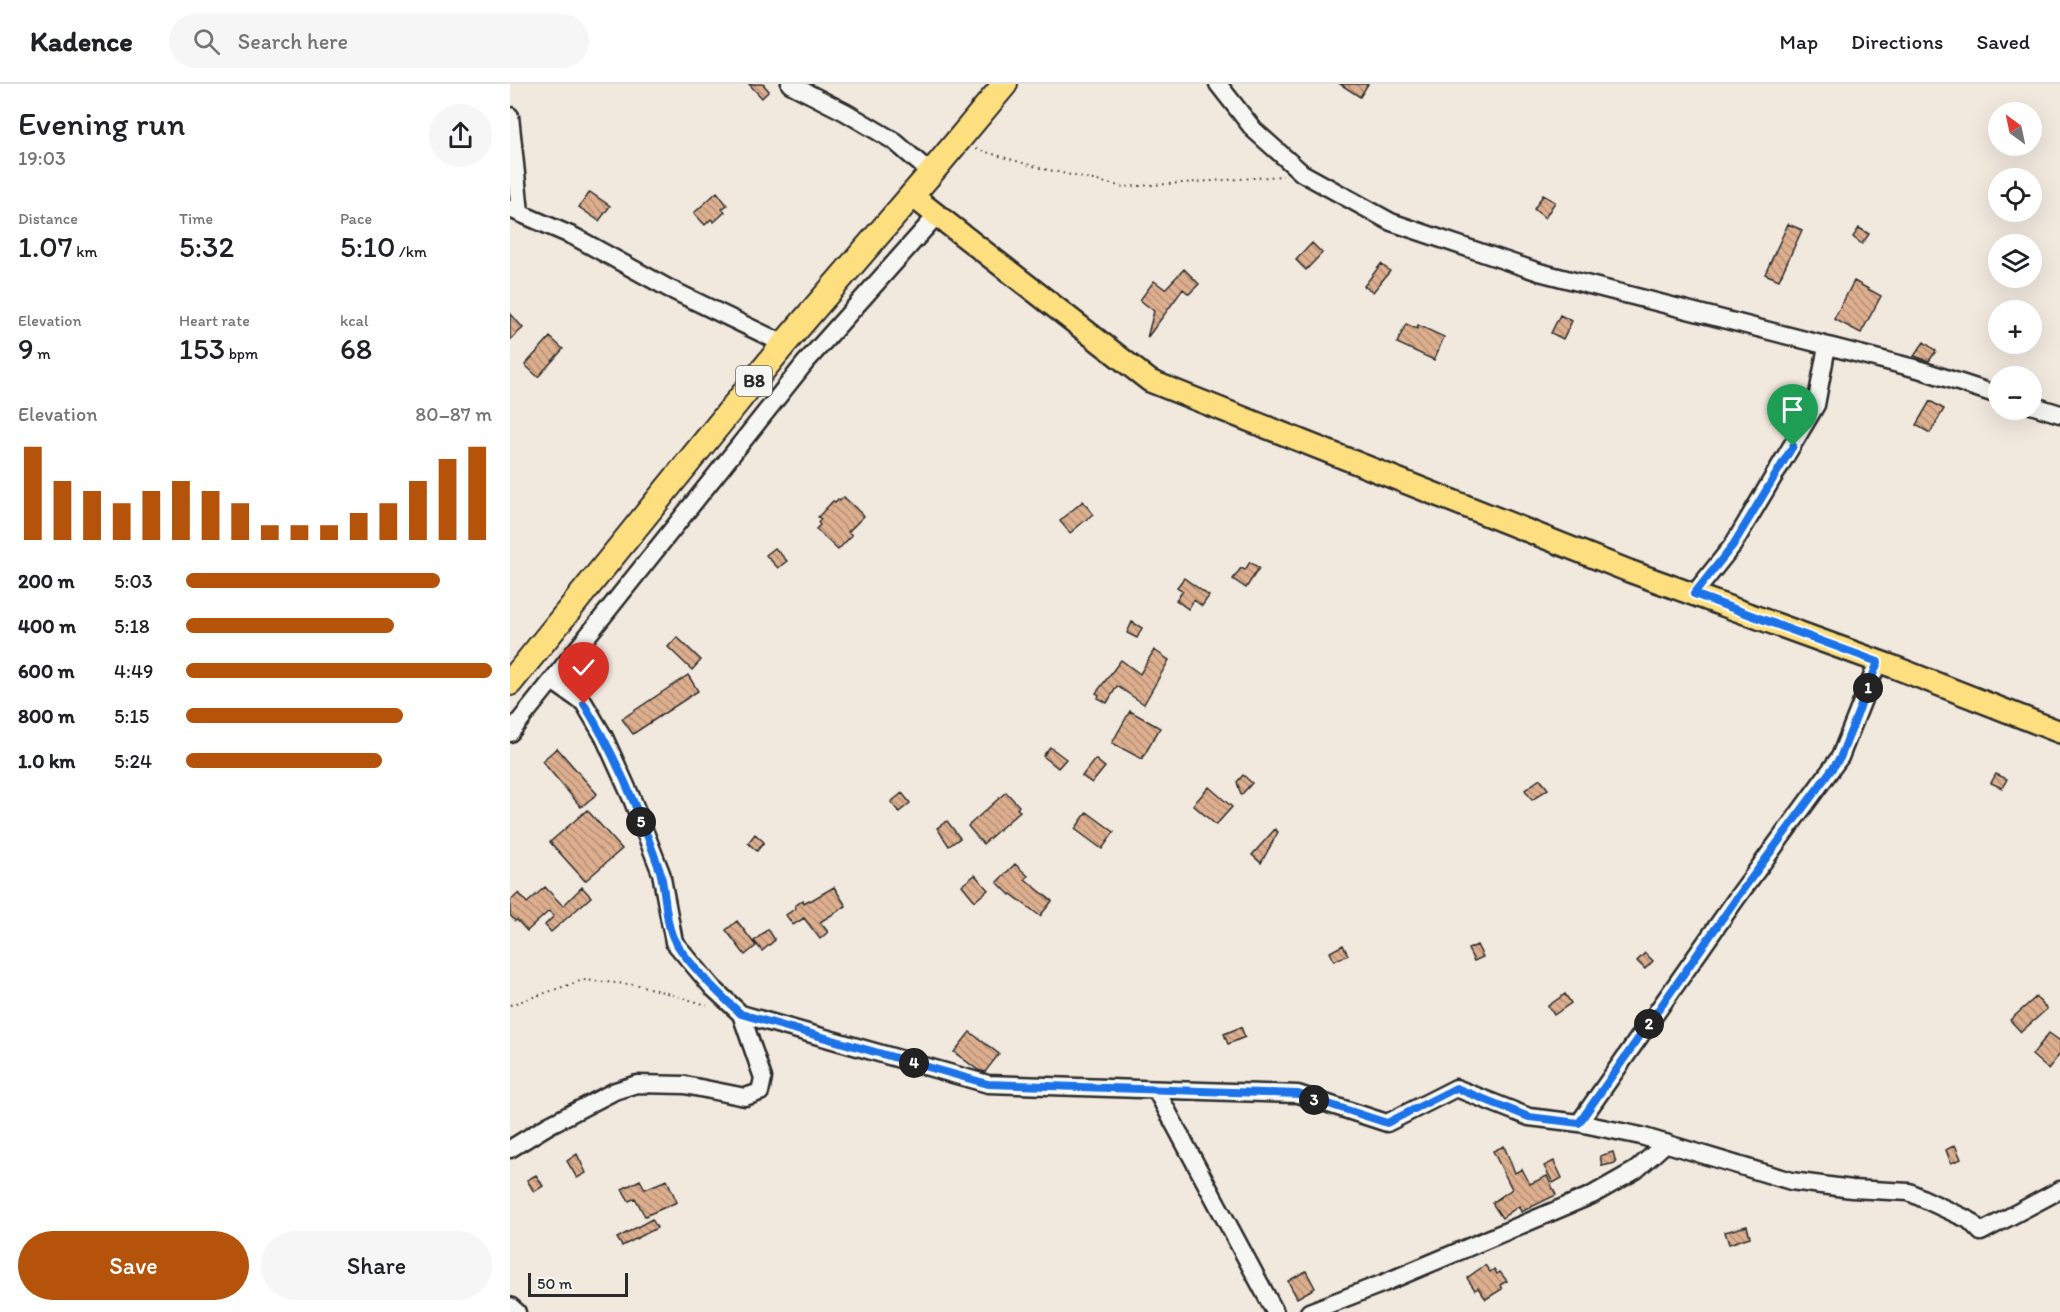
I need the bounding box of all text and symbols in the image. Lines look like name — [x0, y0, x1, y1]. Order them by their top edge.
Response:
search box — [169, 14, 589, 68]
text: Kadence — [30, 24, 133, 58]
icon: search — [190, 25, 223, 58]
text: Search here — [238, 28, 348, 55]
text: Map — [1780, 29, 1818, 54]
text: Directions — [1851, 29, 1943, 54]
text: Saved — [1976, 29, 2030, 54]
north arrow — [1988, 102, 2042, 156]
map controls — [1988, 102, 2042, 420]
text: Evening run — [18, 104, 185, 143]
button: share — [429, 104, 492, 167]
text: 19:03 — [18, 146, 66, 170]
button: locate — [1988, 168, 2042, 222]
text: Distance — [18, 209, 78, 228]
text: Time — [179, 209, 213, 228]
text: Pace — [340, 209, 372, 228]
text: 1.07 — [18, 228, 73, 265]
text: 5:32 — [179, 228, 234, 265]
text: 5:10 — [340, 228, 396, 265]
button: layers — [1988, 234, 2042, 288]
text: km — [73, 242, 97, 261]
text: /km — [396, 242, 427, 261]
button: + — [1988, 300, 2042, 354]
text: Elevation — [18, 311, 82, 330]
text: Heart rate — [179, 311, 250, 330]
text: kcal — [340, 311, 368, 330]
text: 9 — [18, 330, 34, 367]
text: 153 — [179, 330, 225, 367]
text: 68 — [340, 330, 372, 367]
text: m — [34, 344, 51, 363]
text: bpm — [225, 344, 258, 363]
road number: B8 — [736, 366, 772, 396]
button: − — [1988, 366, 2042, 420]
pin — [1767, 384, 1818, 446]
icon: arrive — [1776, 393, 1809, 426]
text: Elevation — [18, 402, 97, 426]
text: 80–87 m — [415, 402, 492, 426]
text: 200 m — [18, 569, 74, 593]
text: 5:03 — [114, 569, 153, 593]
text: 400 m — [18, 614, 76, 638]
text: 5:18 — [114, 614, 150, 638]
pin — [558, 642, 609, 704]
icon: check — [567, 651, 600, 684]
text: 600 m — [18, 659, 75, 683]
text: 4:49 — [114, 659, 153, 683]
pin: 1 — [1853, 673, 1883, 703]
text: 1 — [1864, 678, 1872, 697]
text: 800 m — [18, 704, 75, 728]
text: 5:15 — [114, 704, 149, 728]
text: 1.0 km — [18, 749, 75, 773]
text: 5:24 — [114, 749, 152, 773]
pin: 5 — [626, 807, 656, 837]
text: 5 — [637, 812, 645, 831]
pin: 2 — [1634, 1009, 1664, 1039]
text: 2 — [1645, 1014, 1653, 1033]
pin: 4 — [899, 1048, 929, 1078]
text: 4 — [909, 1053, 919, 1072]
pin: 3 — [1299, 1085, 1329, 1115]
text: 3 — [1310, 1090, 1318, 1109]
button: Save — [18, 1231, 249, 1300]
button: Share — [261, 1231, 492, 1300]
scale bar — [528, 1270, 628, 1298]
text: 50 m — [537, 1274, 572, 1293]

